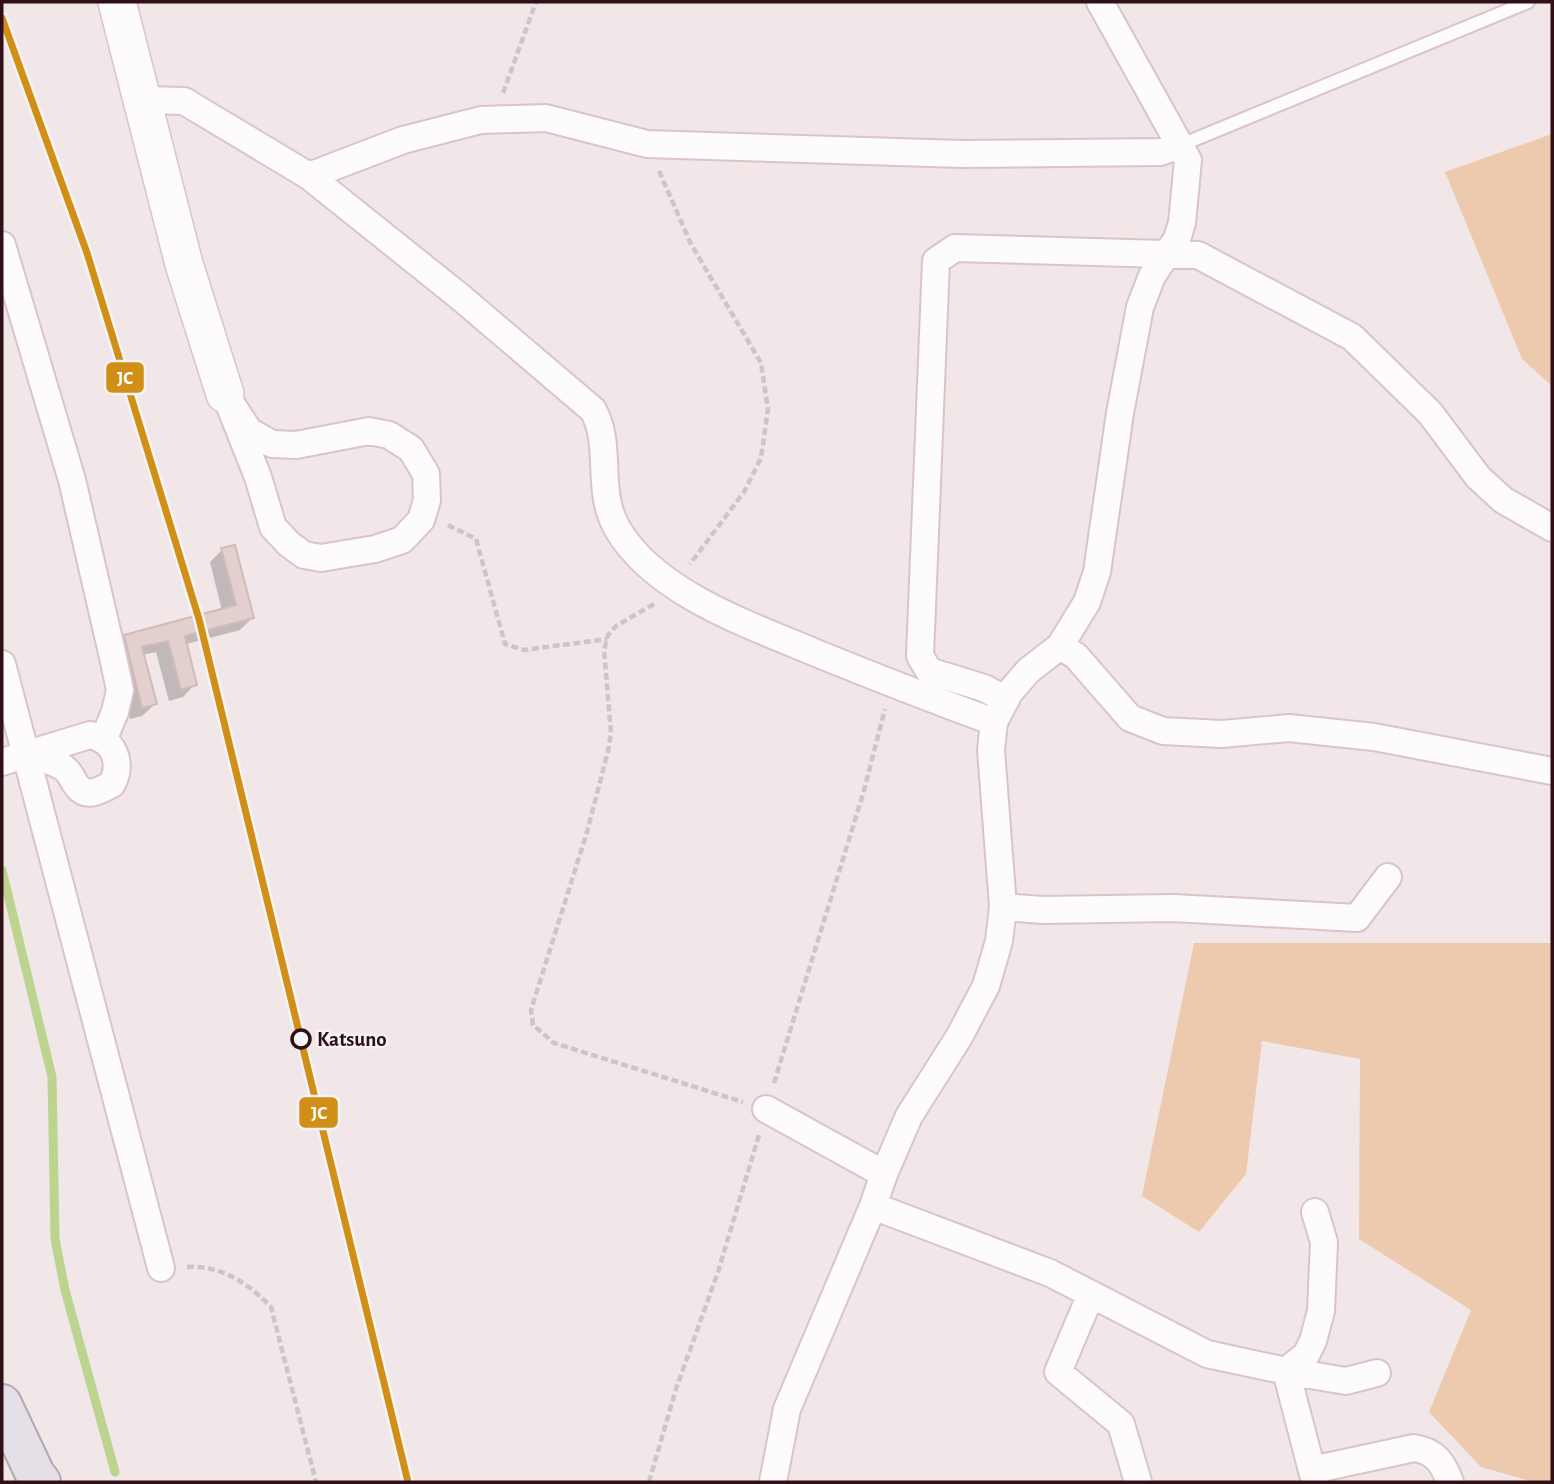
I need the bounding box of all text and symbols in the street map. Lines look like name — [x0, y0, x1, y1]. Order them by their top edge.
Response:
line badge: JC — [105, 361, 145, 394]
text: JC — [117, 369, 133, 388]
marker: Katsuno — [291, 1029, 311, 1049]
place label: Katsuno — [317, 1029, 387, 1050]
line badge: JC — [298, 1096, 339, 1129]
text: JC — [311, 1104, 327, 1123]

